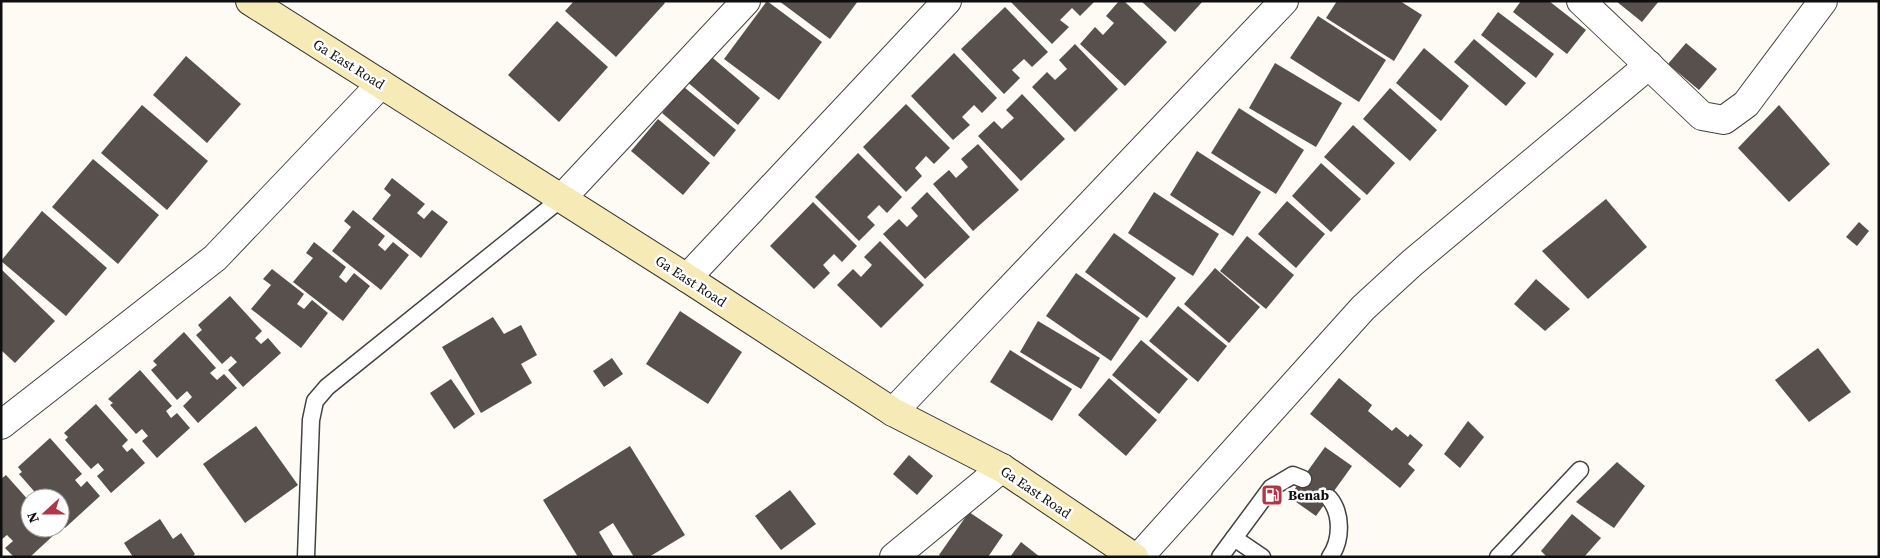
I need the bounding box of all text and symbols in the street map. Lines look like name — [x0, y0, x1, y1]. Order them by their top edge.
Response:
street label: Ga East Road — [309, 34, 389, 94]
street label: Ga East Road — [652, 251, 731, 312]
street label: Ga East Road — [997, 461, 1075, 523]
fuel station icon: Benab — [1260, 483, 1284, 507]
place label: Benab — [1288, 485, 1329, 505]
north arrow — [20, 488, 70, 538]
text: N — [22, 509, 44, 526]

